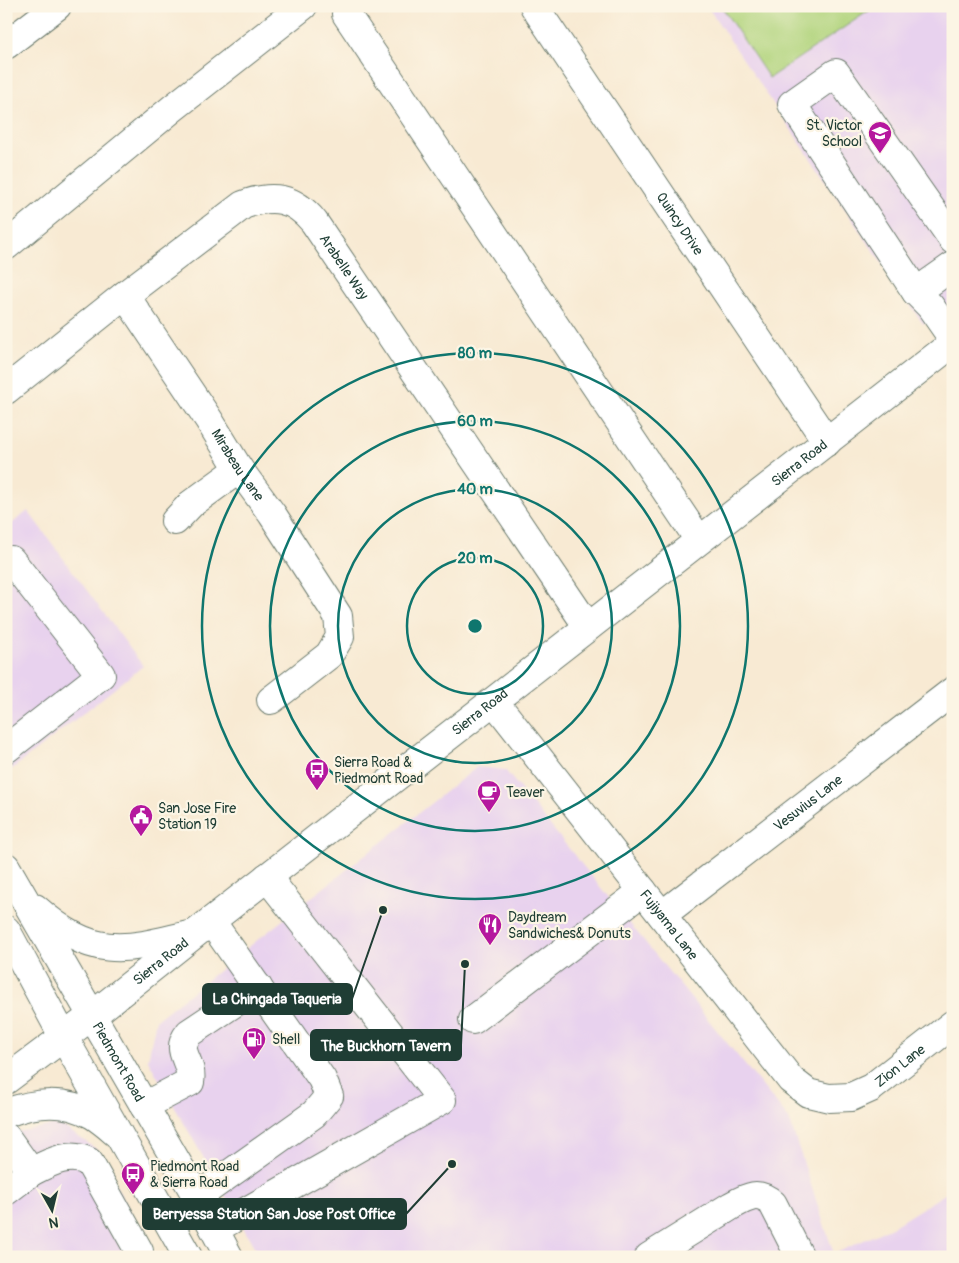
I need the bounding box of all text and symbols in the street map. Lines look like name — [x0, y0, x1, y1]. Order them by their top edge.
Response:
place label: St. Victor School — [806, 117, 862, 150]
school or university icon: St. Victor School — [867, 120, 893, 154]
street label: Quincy Drive — [653, 189, 707, 258]
street label: Arabelle Way — [316, 231, 372, 303]
text: 80 m — [458, 344, 492, 363]
text: 60 m — [457, 412, 493, 431]
street label: Mirabeau Lane — [208, 426, 268, 504]
street label: Sierra Road — [768, 436, 831, 490]
text: 40 m — [457, 480, 493, 499]
text: 20 m — [457, 549, 493, 568]
centre of rings — [466, 617, 484, 635]
street label: Sierra Road — [448, 685, 511, 739]
place label: Sierra Road & Piedmont Road — [334, 754, 423, 787]
bus stop icon: Sierra Road & Piedmont Road — [304, 757, 330, 791]
street label: Vesuvius Lane — [770, 771, 846, 835]
cafe icon: Teaver — [476, 779, 502, 813]
place label: Teaver — [506, 784, 545, 801]
place label: San Jose Fire Station 19 — [158, 800, 236, 833]
public building icon: San Jose Fire Station 19 — [128, 803, 154, 837]
street label: Fujiyama Lane — [636, 886, 702, 963]
place label: Daydream Sandwiches& Donuts — [508, 909, 631, 942]
restaurant icon: Daydream Sandwiches& Donuts — [477, 912, 503, 946]
street label: Sierra Road — [129, 934, 192, 988]
callout: La Chingada Taqueria — [203, 984, 352, 1014]
text: La Chingada Taqueria — [212, 990, 342, 1009]
street label: Piedmont Road — [89, 1019, 149, 1105]
fuel station icon: Shell — [241, 1026, 267, 1060]
callout: The Buckhorn Tavern — [311, 1030, 461, 1060]
place label: Shell — [272, 1031, 300, 1048]
text: The Buckhorn Tavern — [320, 1037, 452, 1056]
street label: Zion Lane — [871, 1041, 928, 1090]
place label: Piedmont Road & Sierra Road — [150, 1158, 239, 1191]
bus stop icon: Piedmont Road & Sierra Road — [120, 1161, 146, 1195]
north arrow — [28, 1186, 78, 1236]
callout: Berryessa Station San Jose Post Office — [143, 1199, 406, 1229]
text: Berryessa Station San Jose Post Office — [153, 1205, 396, 1224]
text: N — [48, 1213, 60, 1231]

